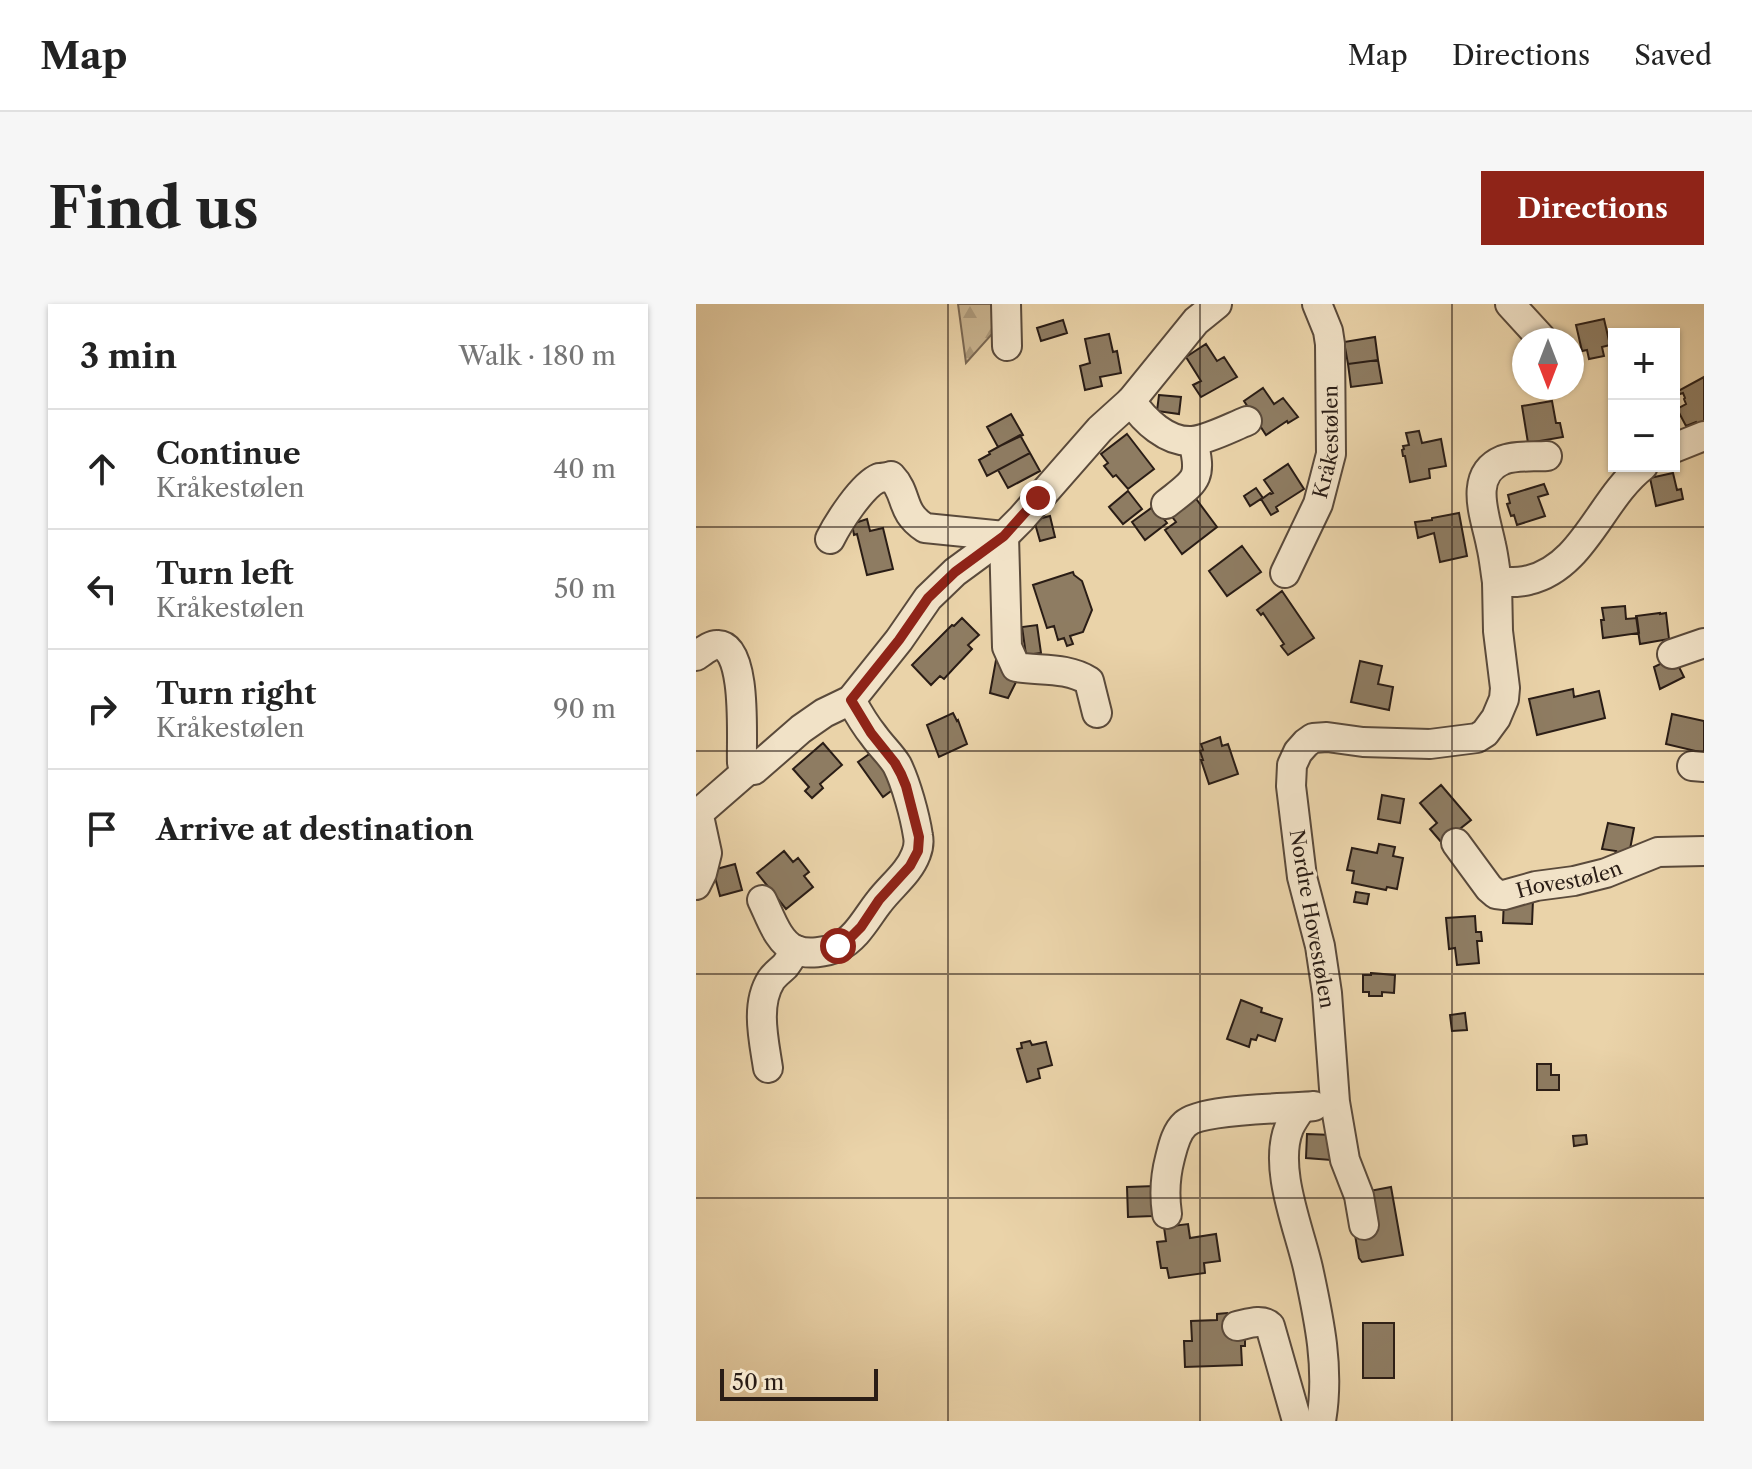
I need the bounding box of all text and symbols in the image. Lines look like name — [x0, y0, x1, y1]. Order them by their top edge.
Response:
text: Map — [40, 32, 128, 79]
text: Map — [1348, 38, 1408, 72]
text: Directions — [1452, 38, 1590, 72]
text: Saved — [1634, 38, 1712, 72]
button: Directions — [1481, 171, 1704, 245]
text: Find us — [48, 174, 259, 243]
north arrow — [1512, 328, 1584, 400]
map controls — [1608, 328, 1680, 472]
button: + — [1608, 328, 1680, 400]
text: 3 min — [80, 335, 177, 377]
text: Walk · 180 m — [459, 340, 616, 372]
street label: Kråkestølen — [1308, 384, 1343, 501]
button: − — [1608, 400, 1680, 472]
text: Continue — [156, 435, 301, 472]
icon: ahead — [80, 447, 124, 491]
text: 40 m — [553, 453, 616, 485]
text: Kråkestølen — [156, 472, 305, 504]
route end — [1020, 480, 1056, 516]
text: Turn left — [156, 555, 293, 592]
icon: left — [80, 567, 124, 611]
text: 50 m — [554, 573, 616, 605]
text: Kråkestølen — [156, 592, 305, 624]
text: Turn right — [156, 675, 316, 712]
icon: right — [80, 687, 124, 731]
text: 90 m — [553, 693, 616, 725]
text: Kråkestølen — [156, 712, 305, 744]
icon: arrive — [80, 807, 124, 851]
text: Arrive at destination — [156, 811, 474, 848]
street label: Nordre Hovestølen — [1284, 828, 1340, 1011]
street label: Hovestølen — [1513, 856, 1626, 903]
route start — [820, 928, 856, 964]
scale bar — [720, 1365, 878, 1401]
text: 50 m — [732, 1369, 784, 1396]

